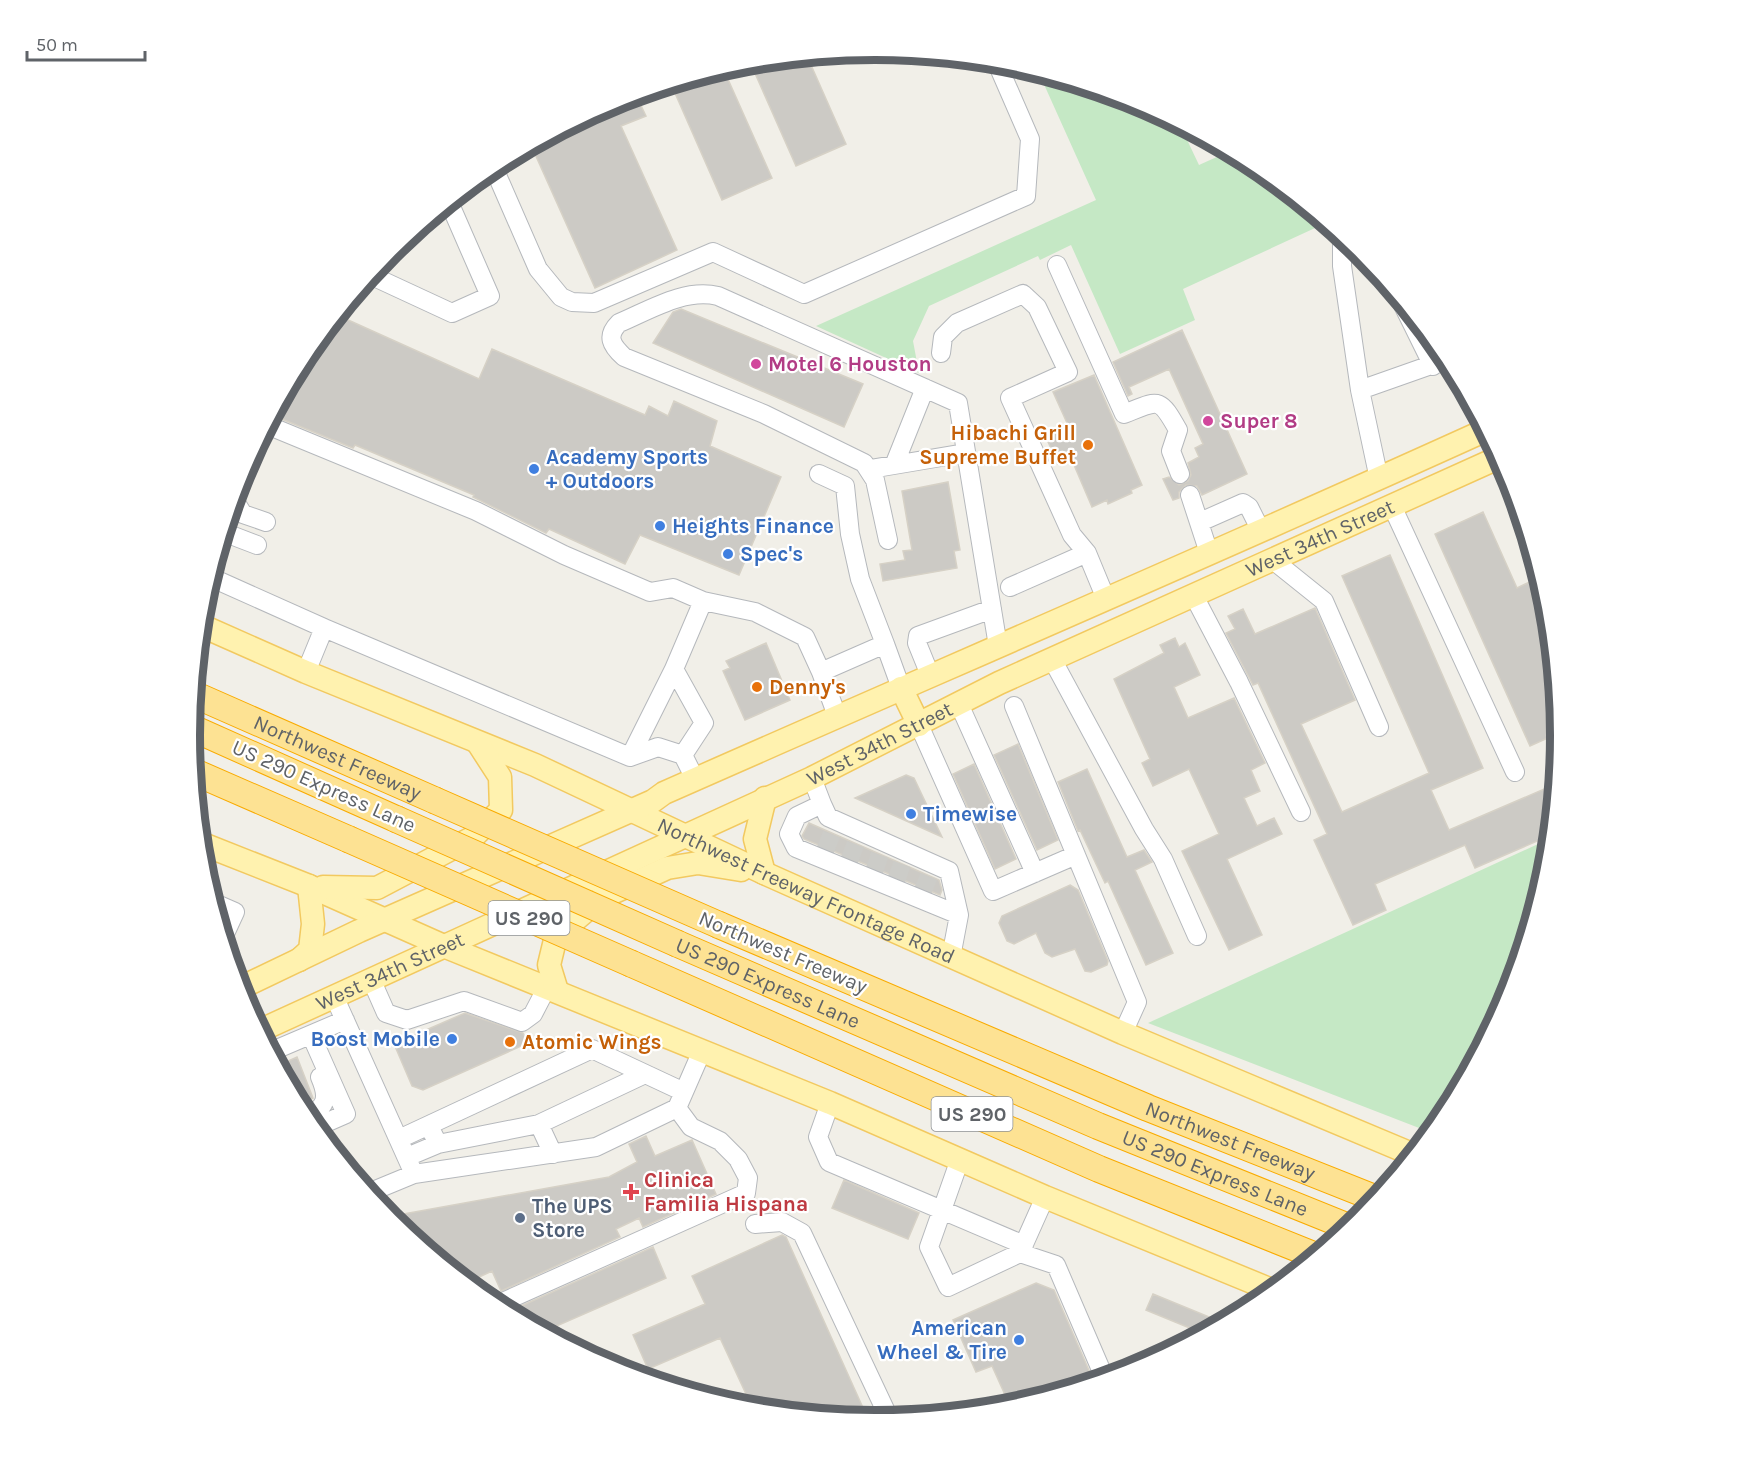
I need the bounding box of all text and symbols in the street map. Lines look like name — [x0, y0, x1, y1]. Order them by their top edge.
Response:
scale bar — [27, 24, 146, 62]
text: 50 m — [36, 34, 78, 56]
place label: Motel 6 Houston — [768, 352, 932, 376]
marker: Motel 6 Houston — [749, 357, 763, 371]
place label: Super 8 — [1220, 409, 1298, 433]
marker: Super 8 — [1201, 414, 1215, 428]
place label: Hibachi Grill Supreme Buffet — [919, 421, 1076, 469]
marker: Hibachi Grill Supreme Buffet — [1081, 438, 1095, 452]
place label: Academy Sports + Outdoors — [546, 445, 708, 493]
marker: Academy Sports + Outdoors — [527, 462, 541, 476]
street label: West 34th Street — [1242, 494, 1398, 582]
place label: Heights Finance — [672, 514, 834, 538]
marker: Heights Finance — [653, 519, 667, 533]
place label: Spec's — [740, 542, 803, 566]
marker: Spec's — [721, 547, 735, 561]
place label: Denny's — [769, 675, 846, 699]
marker: Denny's — [750, 680, 764, 694]
street label: West 34th Street — [803, 697, 957, 791]
street label: Northwest Freeway — [250, 710, 425, 805]
street label: US 290 Express Lane — [229, 735, 419, 837]
place label: Timewise — [923, 802, 1017, 826]
marker: Timewise — [904, 807, 918, 821]
street label: Northwest Freeway Frontage Road — [653, 814, 959, 968]
road number: US 290 — [488, 901, 570, 935]
street label: Northwest Freeway — [695, 905, 871, 999]
street label: West 34th Street — [312, 927, 468, 1015]
street label: US 290 Express Lane — [672, 933, 864, 1033]
place label: Boost Mobile — [310, 1027, 440, 1051]
place label: Atomic Wings — [522, 1030, 662, 1054]
marker: Boost Mobile — [445, 1032, 459, 1046]
marker: Atomic Wings — [503, 1035, 517, 1049]
street label: Northwest Freeway — [1142, 1096, 1319, 1185]
road number: US 290 — [932, 1097, 1012, 1131]
street label: US 290 Express Lane — [1119, 1125, 1312, 1221]
place label: Clinica Familia Hispana — [644, 1168, 808, 1216]
marker: Clinica Familia Hispana — [622, 1183, 640, 1201]
place label: The UPS Store — [532, 1194, 613, 1242]
marker: The UPS Store — [513, 1211, 527, 1225]
place label: American Wheel & Tire — [877, 1316, 1007, 1364]
marker: American Wheel & Tire — [1012, 1333, 1026, 1347]

